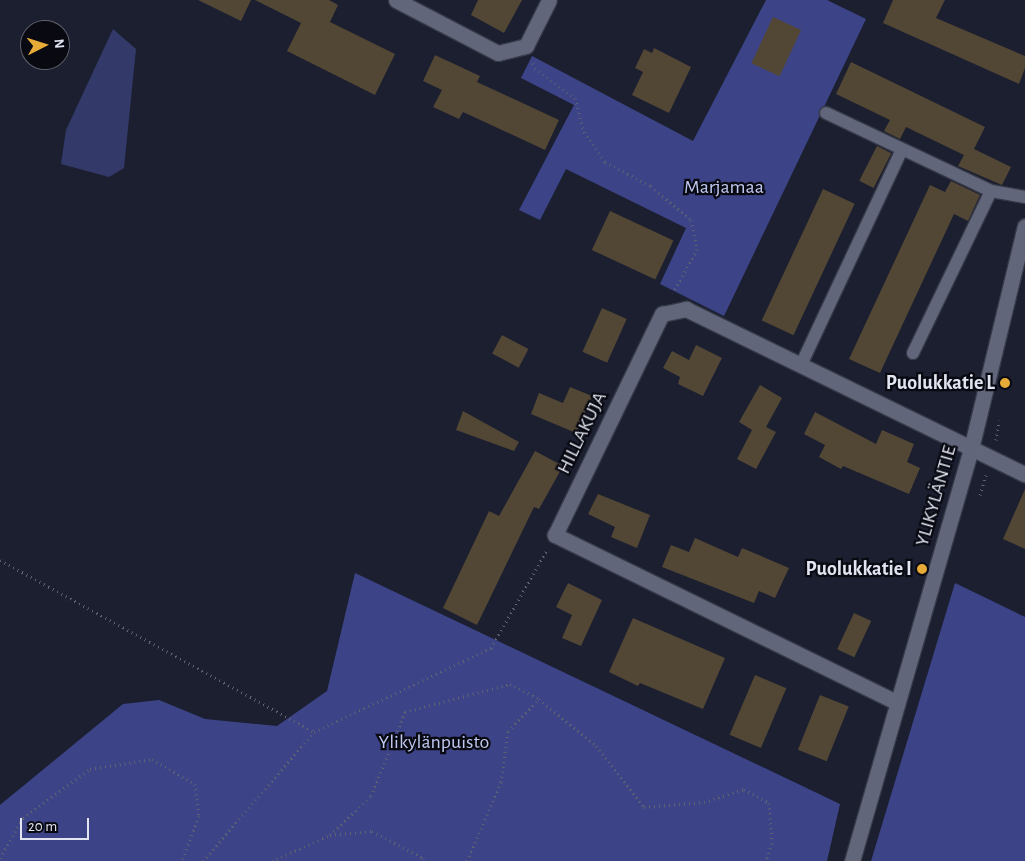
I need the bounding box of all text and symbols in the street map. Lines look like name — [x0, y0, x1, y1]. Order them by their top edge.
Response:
north arrow — [20, 20, 70, 70]
text: N — [52, 38, 66, 49]
park label: Marjamaa — [684, 175, 764, 199]
place label: Puolukkatie L — [886, 371, 995, 395]
marker: Puolukkatie L — [999, 377, 1011, 389]
street label: HILLAKUJA — [552, 388, 612, 478]
street label: YLIKYLÄNTIE — [910, 443, 962, 549]
place label: Puolukkatie I — [806, 557, 912, 581]
marker: Puolukkatie I — [916, 563, 928, 575]
park label: Ylikylänpuisto — [379, 730, 489, 754]
scale bar — [22, 808, 91, 840]
text: 20 m — [28, 819, 57, 834]

